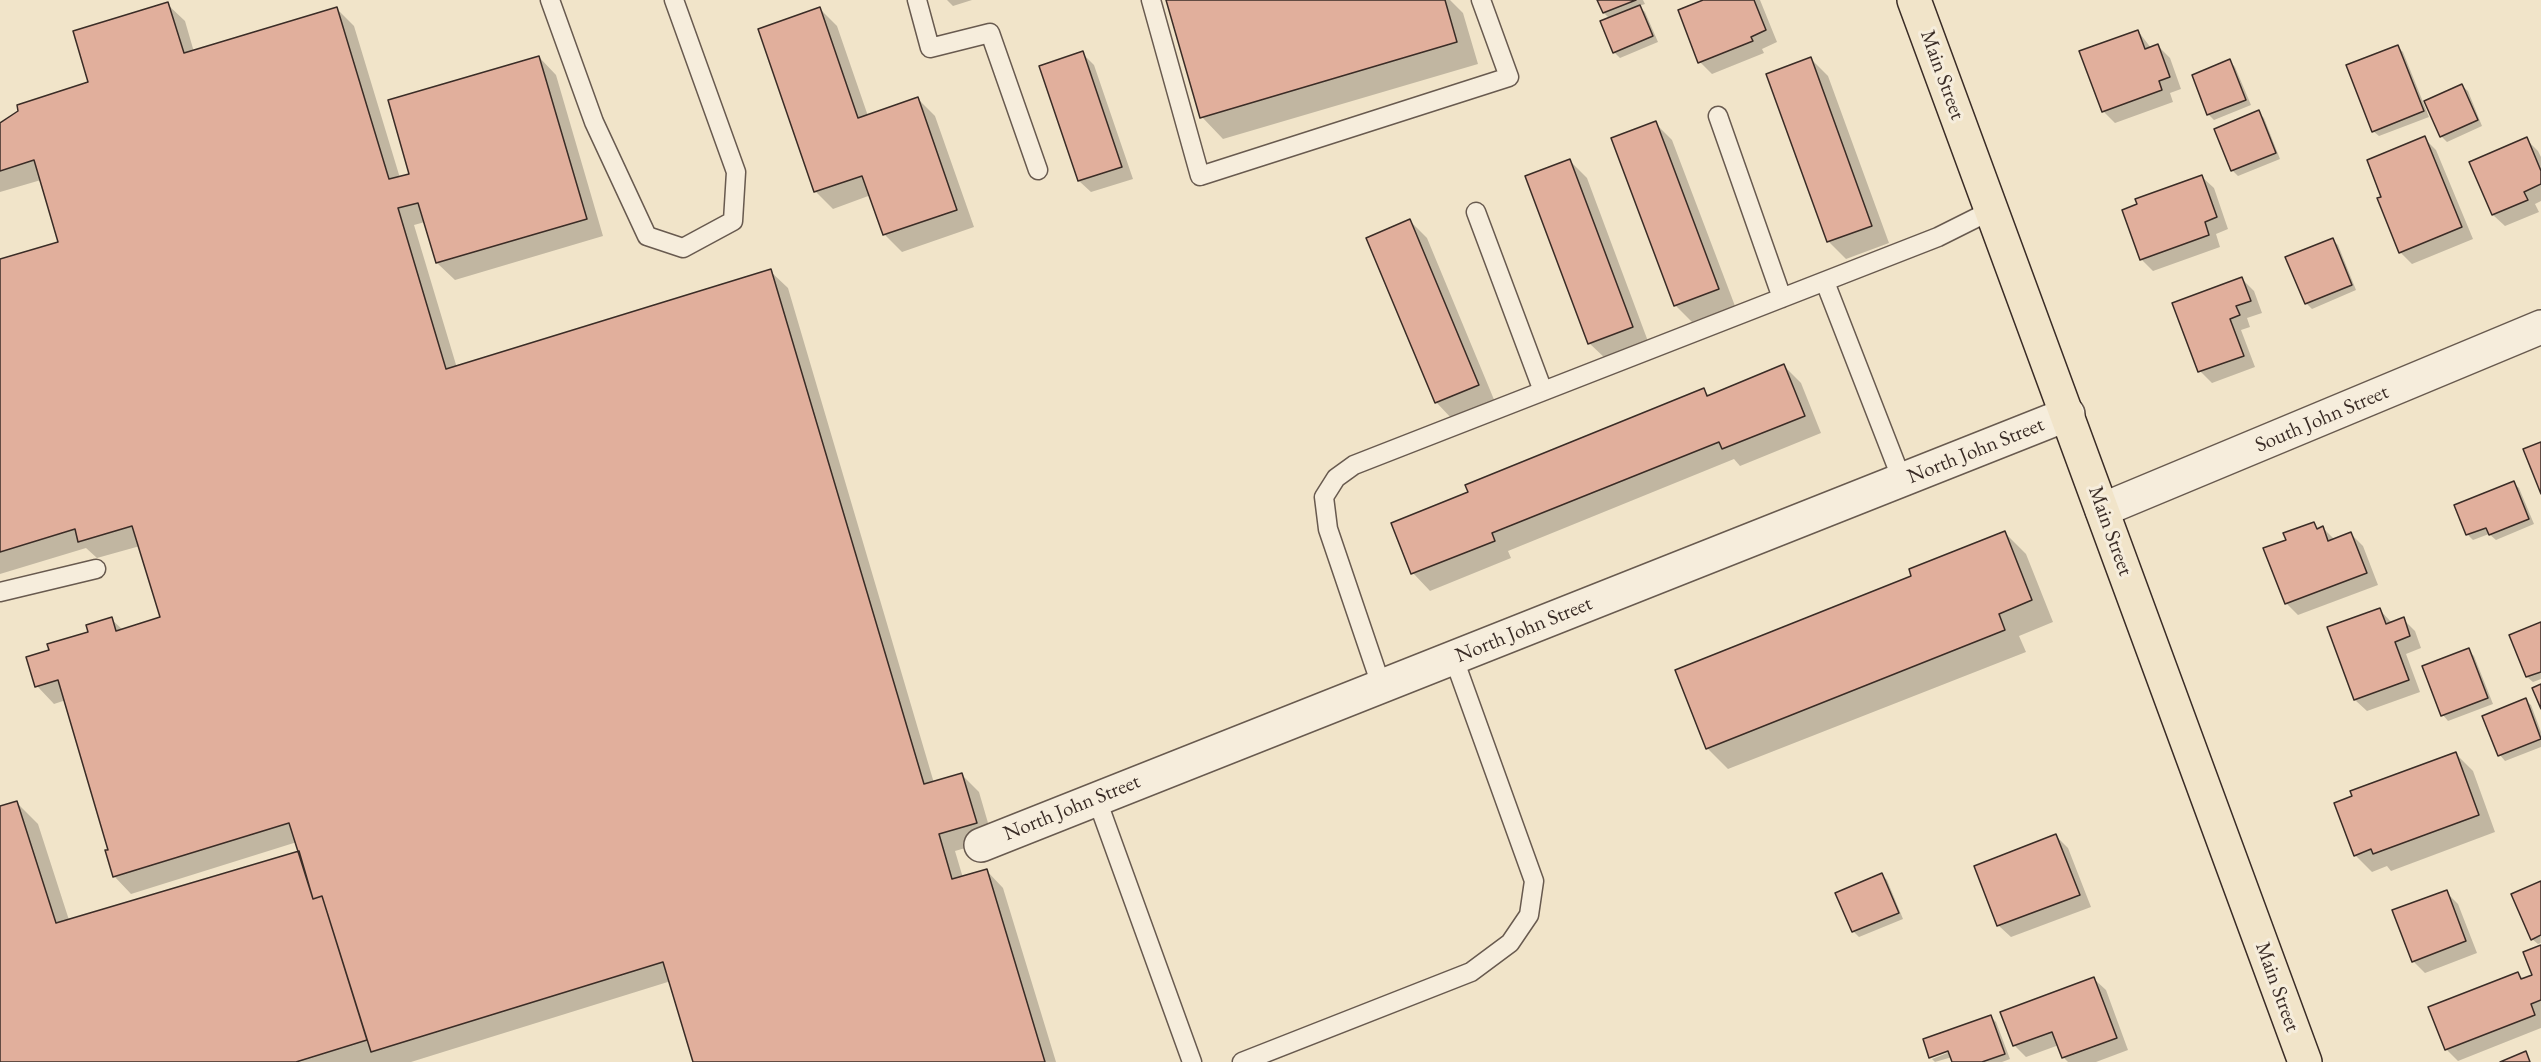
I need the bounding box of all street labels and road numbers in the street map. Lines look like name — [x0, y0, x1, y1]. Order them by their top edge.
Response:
street label: Main Street — [1914, 27, 1970, 123]
street label: South John Street — [2252, 380, 2392, 458]
street label: North John Street — [1904, 412, 2048, 490]
street label: Main Street — [2082, 483, 2138, 579]
street label: North John Street — [1452, 591, 1596, 669]
street label: North John Street — [1000, 769, 1144, 847]
street label: Main Street — [2249, 939, 2305, 1035]

